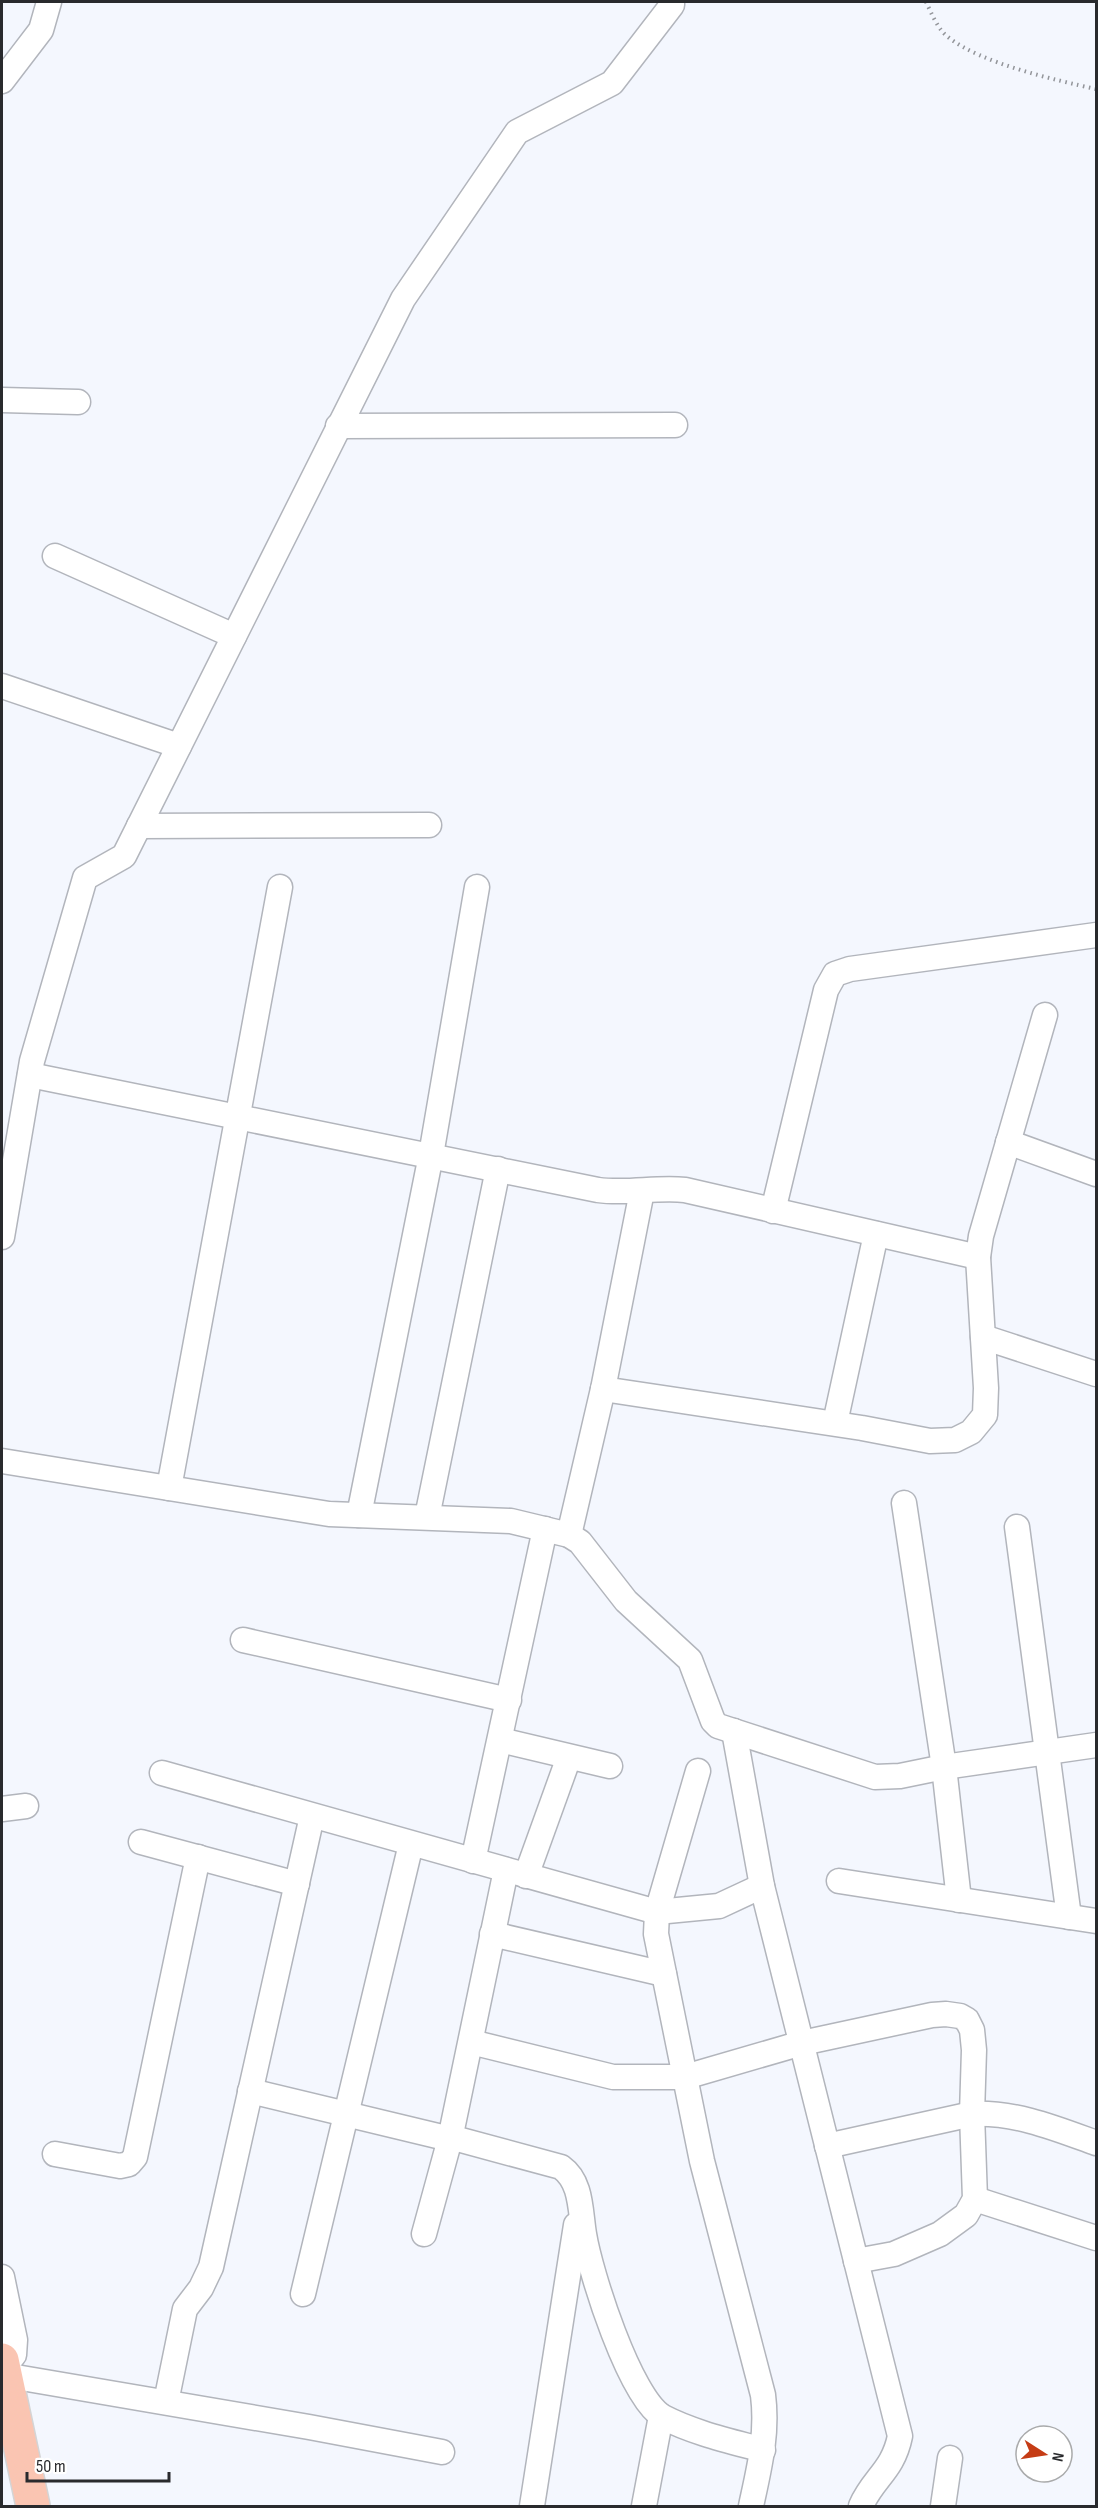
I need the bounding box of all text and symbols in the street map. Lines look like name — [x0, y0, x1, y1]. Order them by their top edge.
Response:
north arrow — [1014, 2424, 1074, 2484]
scale bar — [27, 2445, 170, 2483]
text: N — [1047, 2451, 1067, 2463]
text: 50 m — [36, 2456, 66, 2477]

